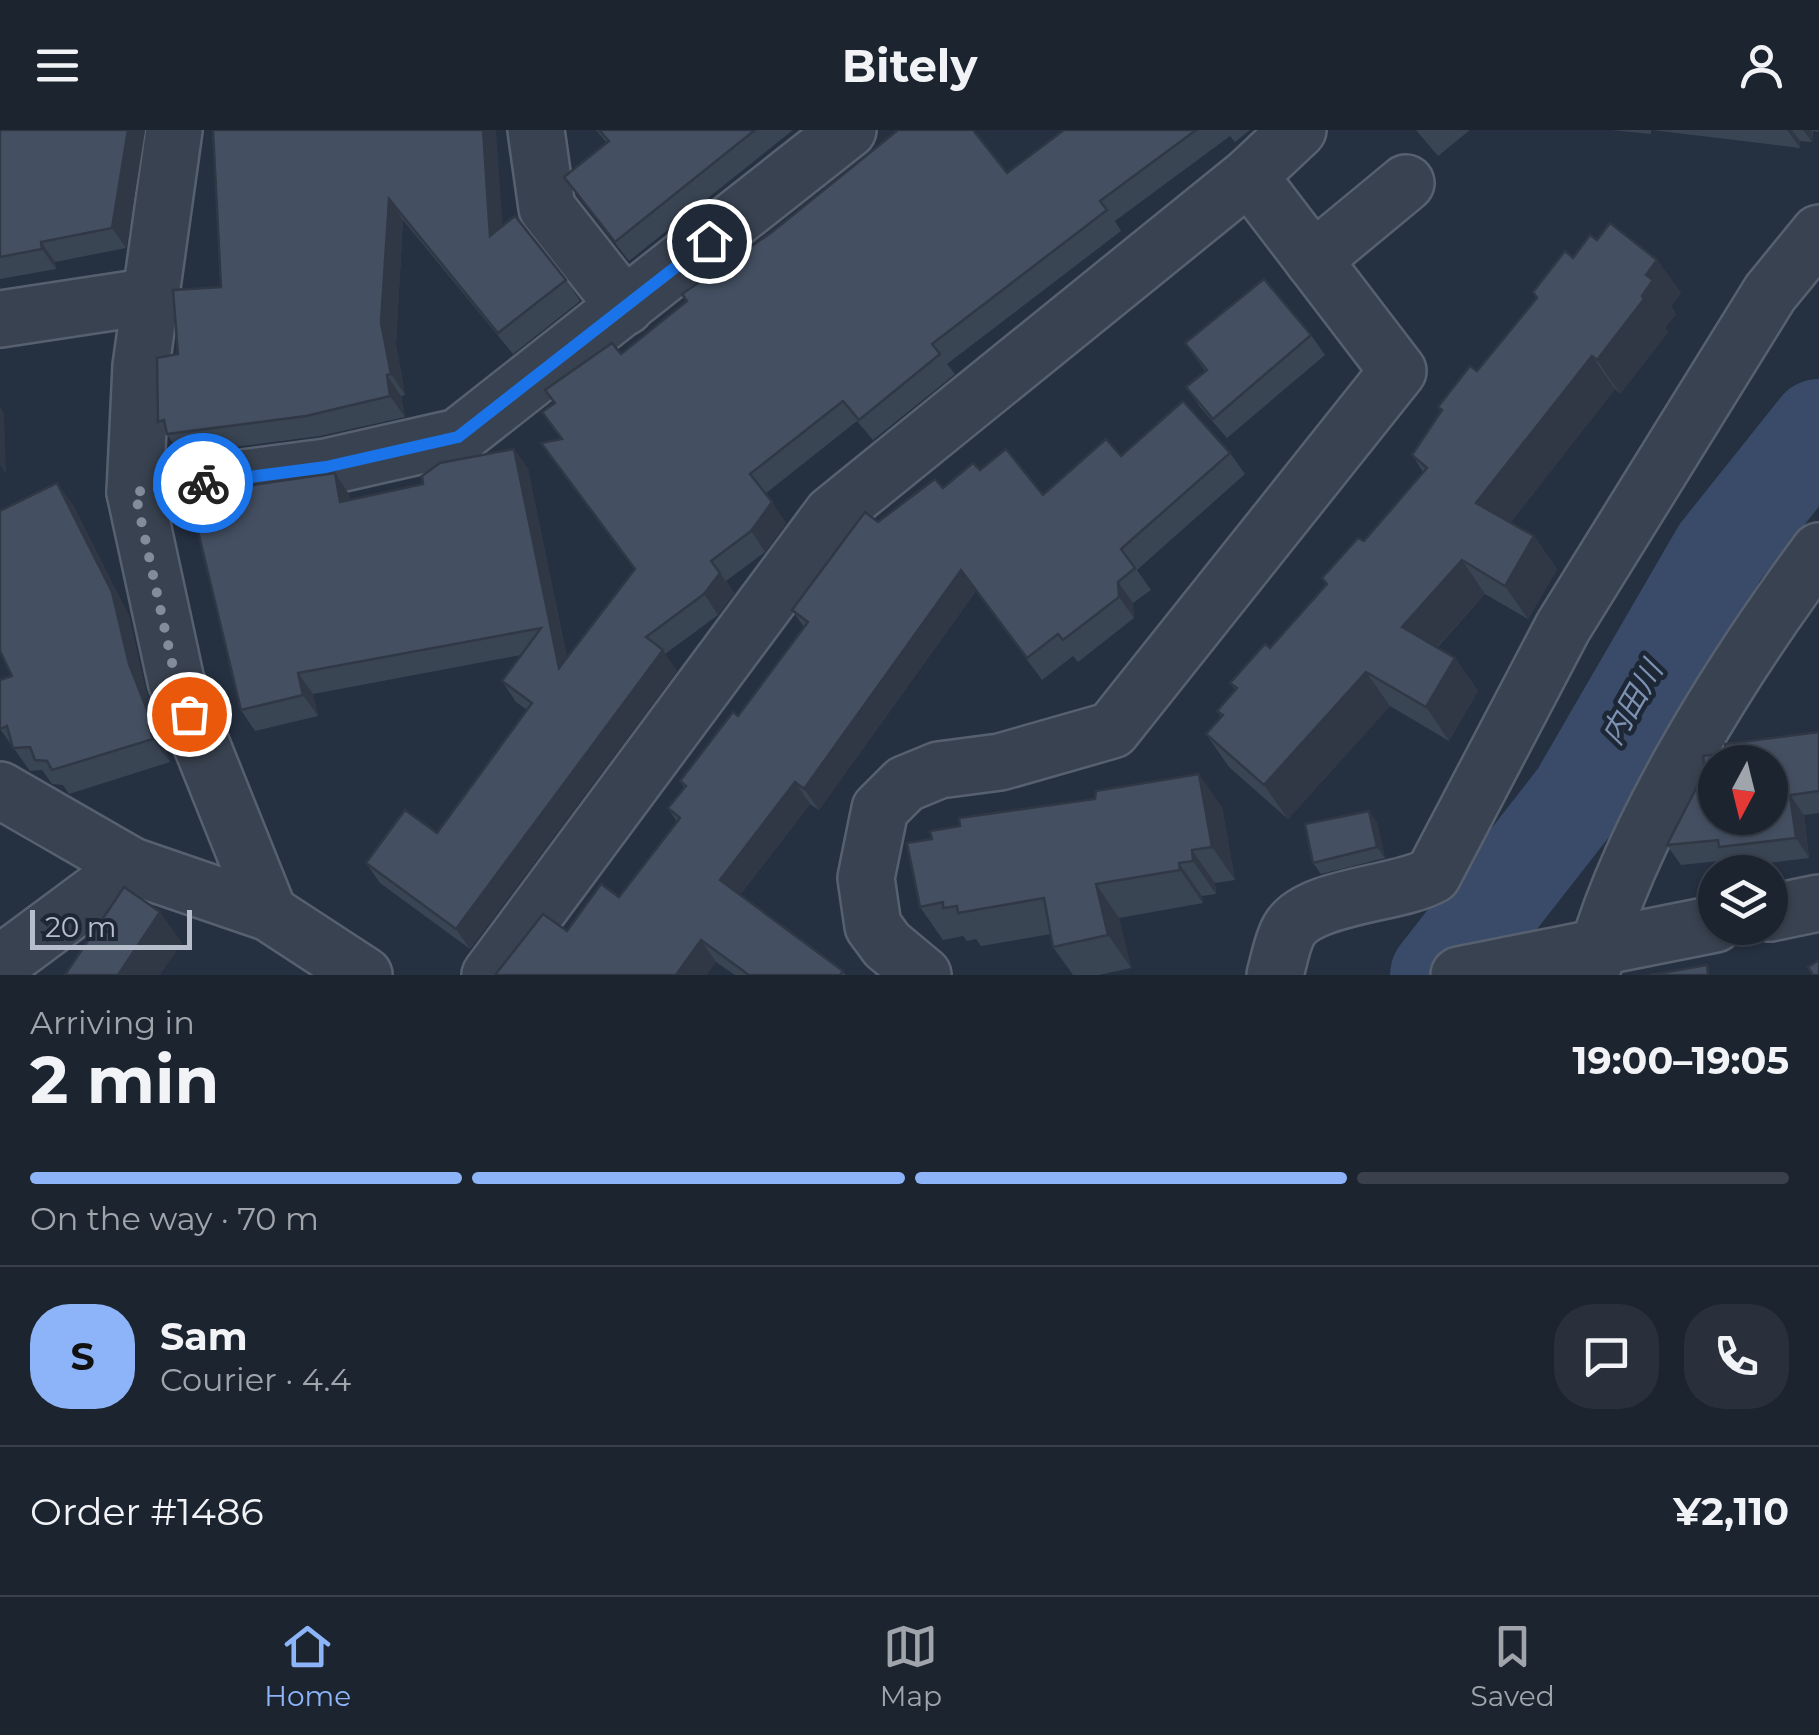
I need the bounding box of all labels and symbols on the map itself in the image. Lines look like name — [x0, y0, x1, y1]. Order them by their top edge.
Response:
pin — [667, 199, 752, 284]
courier — [153, 433, 253, 533]
water label: 内田川 — [1593, 652, 1672, 751]
pin — [147, 672, 232, 757]
north arrow — [1698, 745, 1788, 835]
scale bar — [30, 905, 192, 950]

